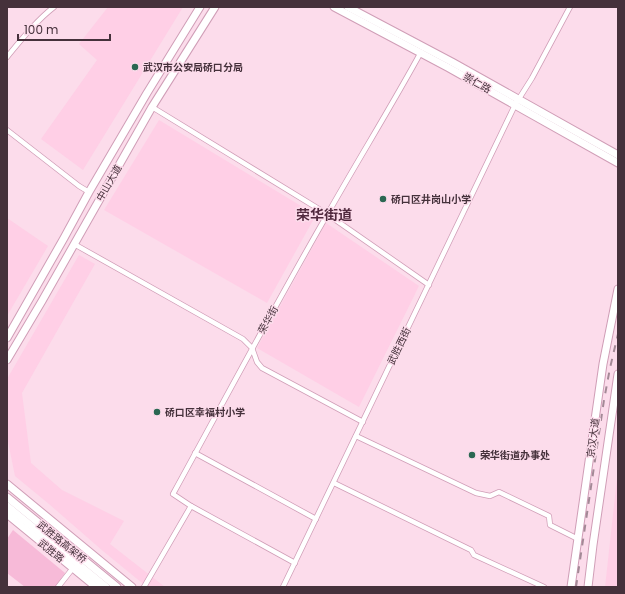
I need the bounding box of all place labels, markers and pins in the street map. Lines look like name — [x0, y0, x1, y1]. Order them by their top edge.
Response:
place label: 武汉市公安局硚口分局 — [143, 60, 243, 75]
marker: 武汉市公安局硚口分局 — [130, 62, 140, 72]
place label: 硚口区井岗山小学 — [391, 192, 471, 207]
marker: 硚口区井岗山小学 — [378, 194, 388, 204]
place label: 硚口区幸福村小学 — [165, 405, 245, 420]
marker: 硚口区幸福村小学 — [152, 407, 162, 417]
place label: 荣华街道办事处 — [480, 448, 550, 463]
marker: 荣华街道办事处 — [467, 450, 477, 460]

